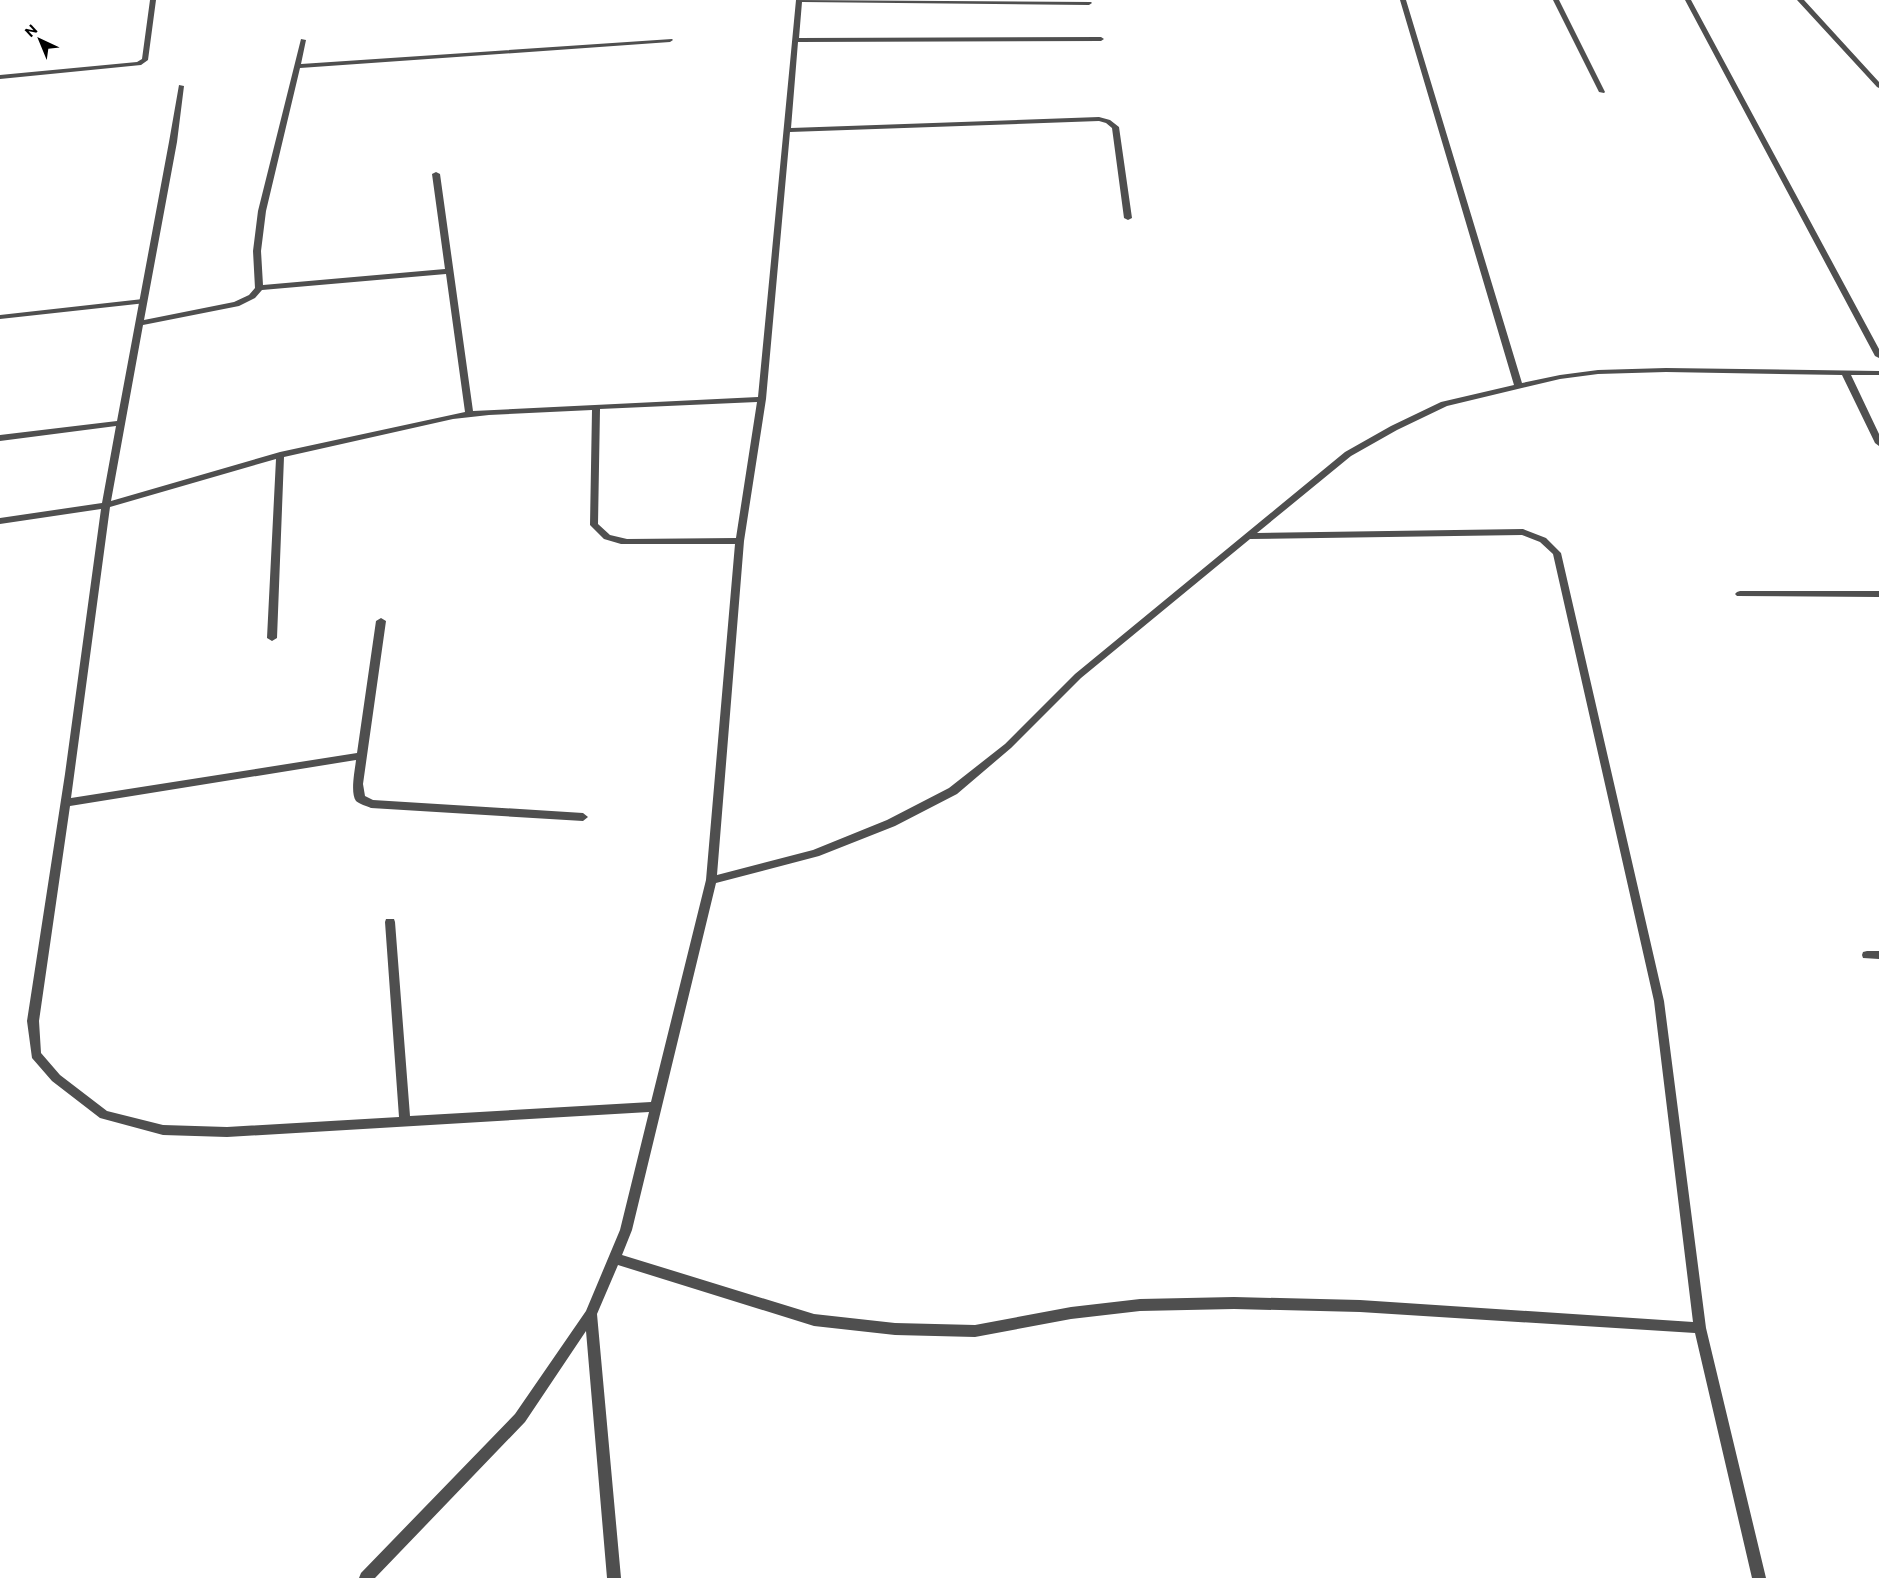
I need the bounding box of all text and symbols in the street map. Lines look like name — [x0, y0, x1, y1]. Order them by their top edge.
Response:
north arrow — [15, 15, 65, 65]
text: N — [21, 21, 40, 40]

